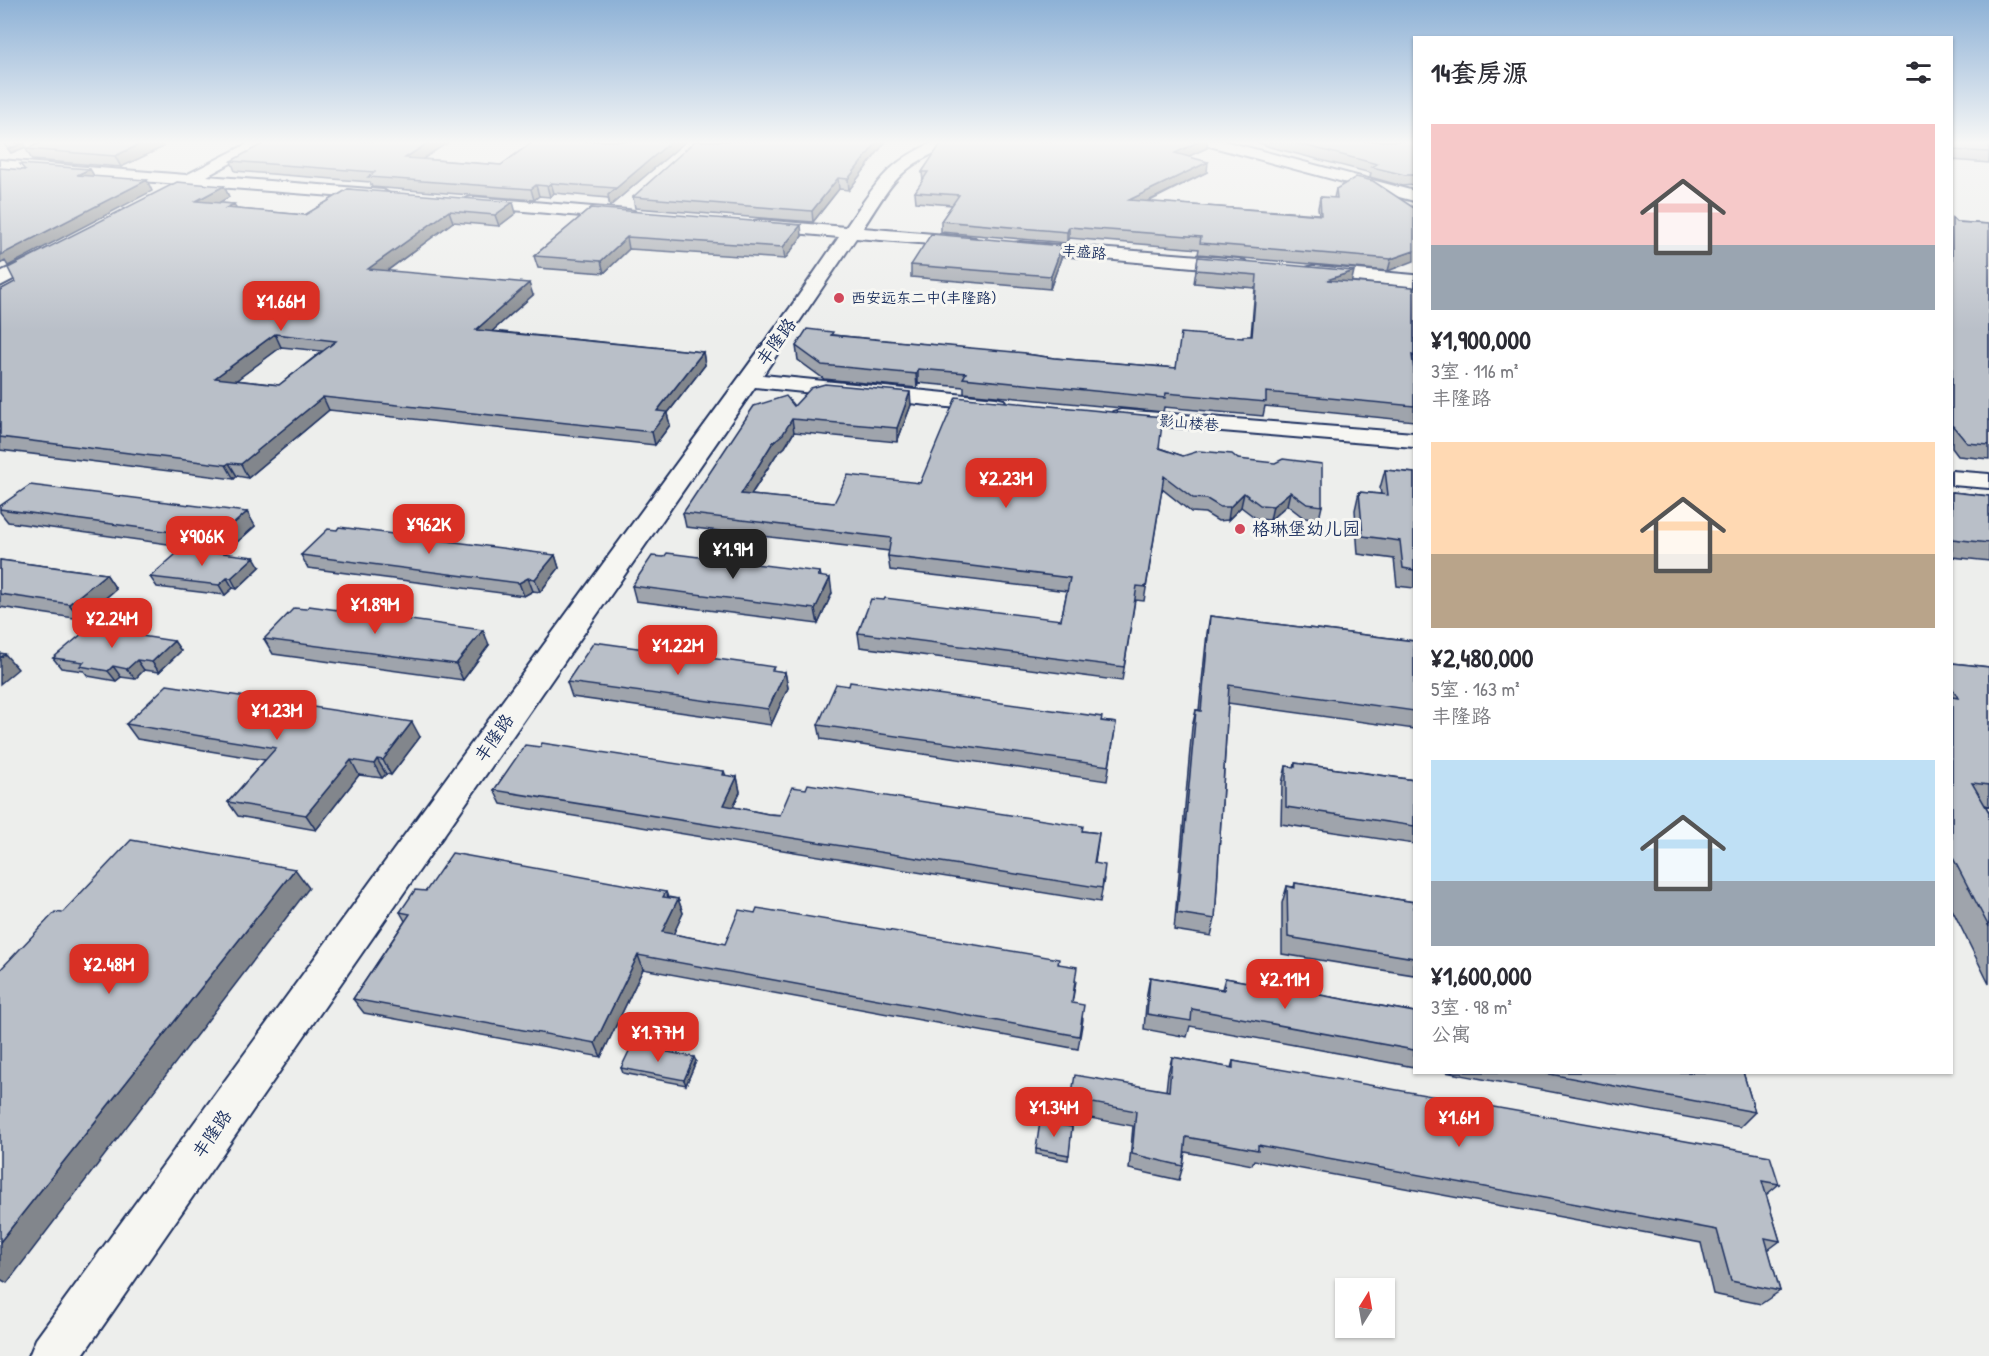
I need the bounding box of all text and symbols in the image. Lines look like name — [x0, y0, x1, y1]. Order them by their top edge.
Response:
text: 14套房源 — [1431, 55, 1528, 90]
icon: filters — [1902, 56, 1935, 89]
icon: home — [1629, 163, 1737, 271]
street label: 丰盛路 — [1061, 239, 1107, 264]
pin: ¥1.66M — [232, 281, 330, 332]
text: ¥1.66M — [257, 287, 305, 314]
place label: 西安远东二中(丰隆路) — [851, 287, 996, 308]
marker: 西安远东二中(丰隆路) — [832, 291, 846, 305]
street label: 丰隆路 — [750, 313, 802, 371]
text: ¥1,900,000 — [1431, 322, 1531, 357]
text: 3室 · 116 m² — [1431, 357, 1518, 384]
text: 丰隆路 — [1431, 384, 1491, 411]
street label: 影山楼巷 — [1158, 409, 1220, 436]
pin: ¥2.23M — [957, 458, 1055, 509]
text: ¥2.23M — [979, 464, 1033, 491]
icon: home — [1629, 481, 1737, 589]
pin: ¥962K — [387, 504, 471, 555]
text: ¥962K — [407, 510, 451, 537]
pin: ¥906K — [160, 516, 244, 567]
place label: 格琳堡幼儿园 — [1252, 516, 1360, 541]
text: ¥906K — [180, 522, 224, 549]
marker: 格琳堡幼儿园 — [1233, 522, 1247, 536]
pin: ¥1.9M — [691, 529, 775, 580]
text: ¥1.9M — [713, 535, 753, 562]
pin: ¥1.89M — [326, 584, 424, 635]
text: ¥1.89M — [351, 590, 399, 617]
pin: ¥2.24M — [63, 598, 161, 649]
text: ¥2.24M — [86, 604, 138, 631]
pin: ¥1.22M — [629, 625, 727, 676]
text: ¥1.22M — [652, 631, 704, 658]
text: ¥2,480,000 — [1431, 640, 1533, 675]
text: 5室 · 163 m² — [1431, 675, 1520, 702]
pin: ¥1.23M — [228, 690, 326, 741]
text: ¥1.23M — [251, 696, 303, 723]
text: 丰隆路 — [1431, 702, 1491, 729]
street label: 丰隆路 — [468, 708, 519, 767]
icon: home — [1629, 799, 1737, 907]
pin: ¥2.48M — [60, 944, 158, 995]
text: ¥2.48M — [84, 950, 134, 977]
text: ¥1,600,000 — [1431, 958, 1532, 993]
pin: ¥2.11M — [1236, 959, 1334, 1010]
text: ¥2.11M — [1260, 965, 1310, 992]
text: 3室 · 98 m² — [1431, 993, 1512, 1020]
pin: ¥1.77M — [609, 1012, 707, 1063]
text: ¥1.77M — [632, 1018, 684, 1045]
text: 公寓 — [1431, 1020, 1471, 1047]
pin: ¥1.34M — [1005, 1087, 1103, 1138]
text: ¥1.34M — [1029, 1093, 1079, 1120]
pin: ¥1.6M — [1417, 1097, 1501, 1148]
text: ¥1.6M — [1439, 1103, 1479, 1130]
street label: 丰隆路 — [186, 1104, 237, 1163]
north arrow — [1335, 1278, 1395, 1338]
map controls — [1335, 1278, 1395, 1338]

